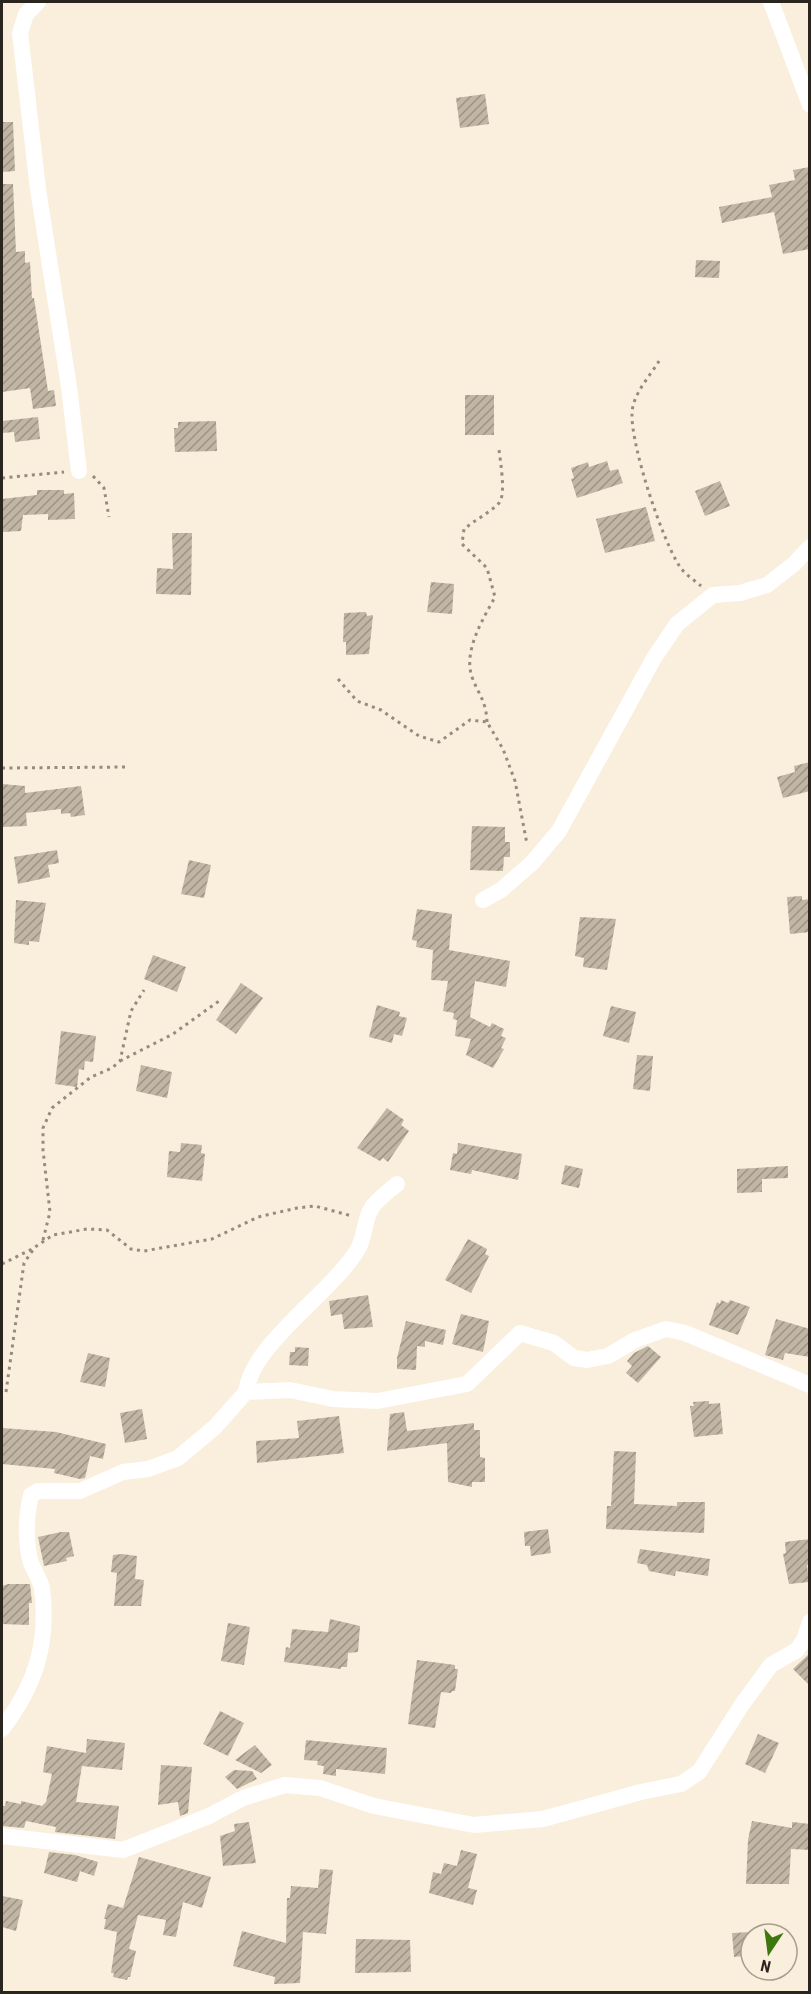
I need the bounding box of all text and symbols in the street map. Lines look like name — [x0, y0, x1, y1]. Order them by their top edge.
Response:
north arrow — [739, 1922, 799, 1982]
text: N — [759, 1956, 773, 1976]

